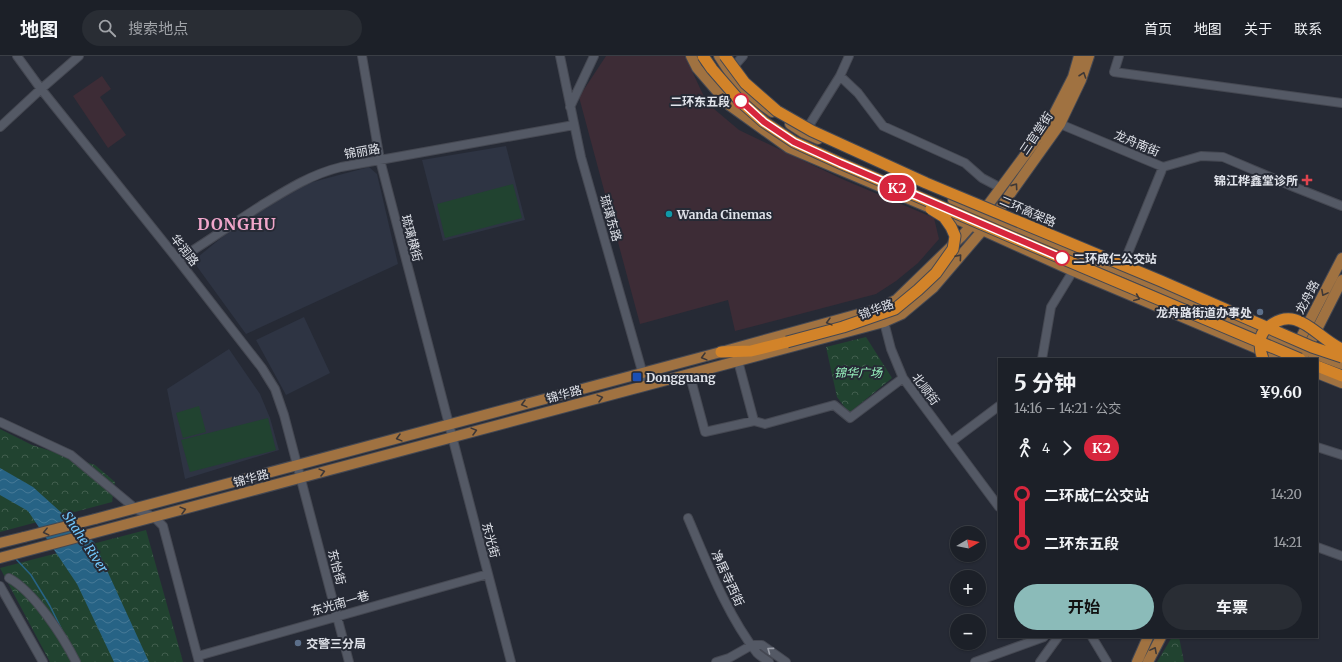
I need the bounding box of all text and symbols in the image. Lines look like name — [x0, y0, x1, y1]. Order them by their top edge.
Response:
search box — [82, 10, 362, 46]
text: 地图 — [20, 17, 58, 41]
icon: search — [96, 17, 118, 39]
text: 搜索地点 — [128, 19, 188, 38]
text: 首页 — [1144, 20, 1172, 38]
text: 地图 — [1194, 20, 1222, 38]
text: 关于 — [1244, 20, 1272, 38]
text: 联系 — [1294, 20, 1322, 38]
one-way arrow — [1078, 72, 1086, 79]
marker: 二环东五段 — [733, 93, 749, 109]
place label: 二环东五段 — [670, 94, 730, 109]
street label: 三官堂街 — [1016, 109, 1056, 157]
street label: 龙舟南街 — [1112, 127, 1162, 159]
street label: 锦丽路 — [343, 140, 381, 162]
place label: 锦江桦鑫堂诊所 — [1214, 173, 1298, 188]
marker: 锦江桦鑫堂诊所 — [1301, 174, 1313, 186]
line badge: K2 — [879, 175, 915, 201]
text: K2 — [888, 179, 906, 197]
one-way arrow — [1011, 183, 1018, 190]
street label: 二环高架路 — [997, 192, 1059, 230]
street label: 琉璃东路 — [597, 193, 625, 243]
place label: Wanda Cinemas — [676, 207, 772, 222]
marker: Wanda Cinemas — [664, 209, 674, 219]
street label: 琉璃横街 — [399, 213, 425, 263]
district label: DONGHU — [197, 214, 277, 234]
street label: 华润路 — [168, 231, 202, 269]
marker: 二环成仁公交站 — [1054, 250, 1070, 266]
place label: 二环成仁公交站 — [1073, 251, 1157, 266]
one-way arrow — [955, 254, 962, 261]
street label: 龙舟路 — [1292, 278, 1322, 316]
one-way arrow — [1321, 289, 1329, 296]
one-way arrow — [1132, 293, 1140, 301]
street label: 锦华路 — [857, 296, 895, 322]
place label: 龙舟路街道办事处 — [1156, 305, 1252, 320]
marker: 龙舟路街道办事处 — [1255, 307, 1265, 317]
one-way arrow — [826, 317, 833, 326]
one-way arrow — [701, 352, 707, 360]
park label: 锦华广场 — [834, 365, 883, 380]
text: 5 分钟 — [1014, 369, 1076, 397]
place label: Dongguang — [646, 370, 716, 385]
street label: 北顺街 — [909, 370, 943, 408]
marker: Dongguang — [631, 371, 643, 383]
street label: 锦华路 — [545, 382, 583, 406]
text: ¥9.60 — [1259, 383, 1302, 402]
one-way arrow — [597, 394, 603, 402]
one-way arrow — [521, 399, 528, 408]
text: 14:16 – 14:21 · 公交 — [1014, 400, 1121, 417]
one-way arrow — [470, 427, 477, 436]
one-way arrow — [395, 433, 402, 441]
icon: walk — [1014, 437, 1036, 459]
icon: forward — [1056, 437, 1078, 459]
text: K2 — [1092, 439, 1111, 457]
text: 4 — [1042, 440, 1050, 457]
street label: 锦华路 — [232, 466, 270, 490]
one-way arrow — [318, 469, 325, 477]
text: 二环成仁公交站 — [1044, 486, 1149, 505]
text: 14:20 — [1271, 486, 1302, 503]
one-way arrow — [179, 506, 186, 514]
water label: Shahe River — [58, 508, 112, 576]
street label: 东光街 — [479, 521, 503, 559]
north arrow — [950, 526, 986, 562]
map controls — [950, 526, 986, 650]
one-way arrow — [43, 527, 49, 535]
text: 二环东五段 — [1044, 534, 1119, 553]
text: 14:21 — [1273, 534, 1302, 551]
street label: 东怡街 — [325, 548, 349, 586]
street label: 净居寺西街 — [709, 548, 747, 608]
button: + — [950, 570, 986, 606]
button: 开始 — [1014, 584, 1154, 630]
button: 车票 — [1162, 584, 1302, 630]
street label: 东光南一巷 — [309, 588, 371, 618]
button: − — [950, 614, 986, 650]
place label: 交警三分局 — [306, 636, 366, 651]
marker: 交警三分局 — [293, 638, 303, 648]
one-way arrow — [1150, 646, 1157, 654]
one-way arrow — [767, 648, 774, 655]

